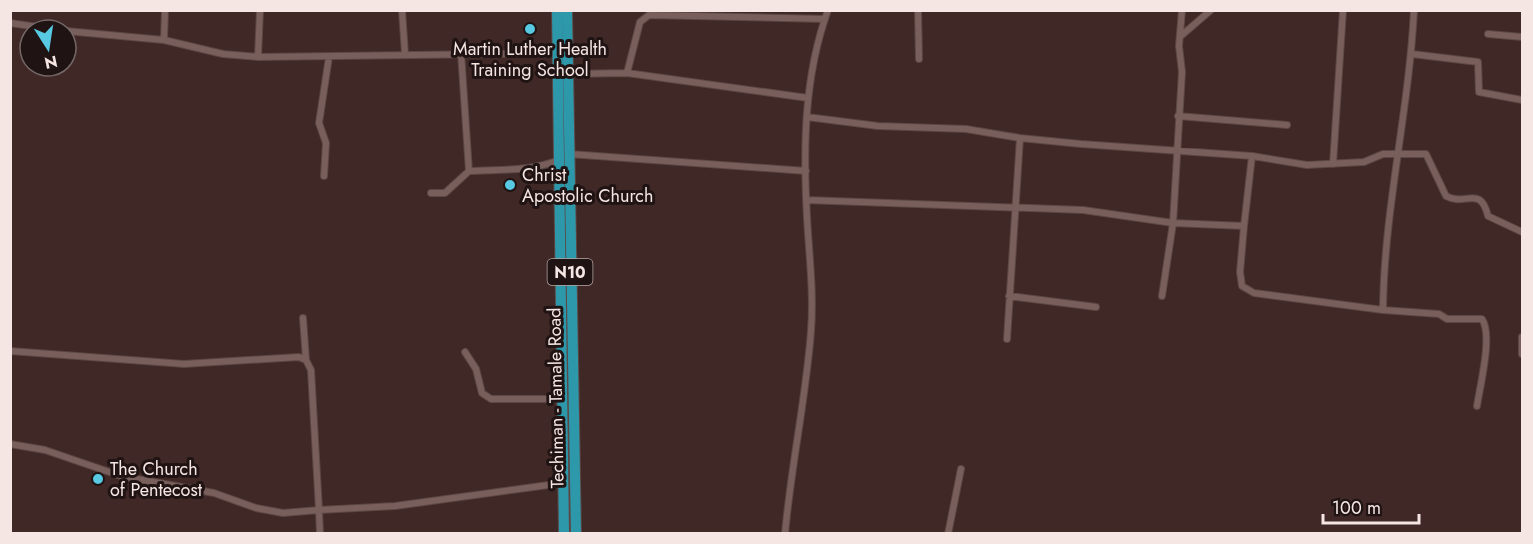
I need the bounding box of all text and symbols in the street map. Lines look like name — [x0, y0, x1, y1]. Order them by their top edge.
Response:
north arrow — [18, 18, 78, 78]
marker: Martin Luther Health Training School — [523, 22, 537, 36]
place label: Martin Luther Health Training School — [453, 36, 607, 83]
text: N — [42, 50, 60, 75]
place label: Christ Apostolic Church — [522, 162, 653, 209]
marker: Christ Apostolic Church — [503, 178, 517, 192]
road number: N10 — [548, 259, 592, 285]
street label: Techiman - Tamale Road — [541, 307, 571, 489]
place label: The Church of Pentecost — [110, 456, 203, 503]
marker: The Church of Pentecost — [91, 472, 105, 486]
scale bar — [1323, 487, 1419, 525]
text: 100 m — [1332, 495, 1381, 521]

